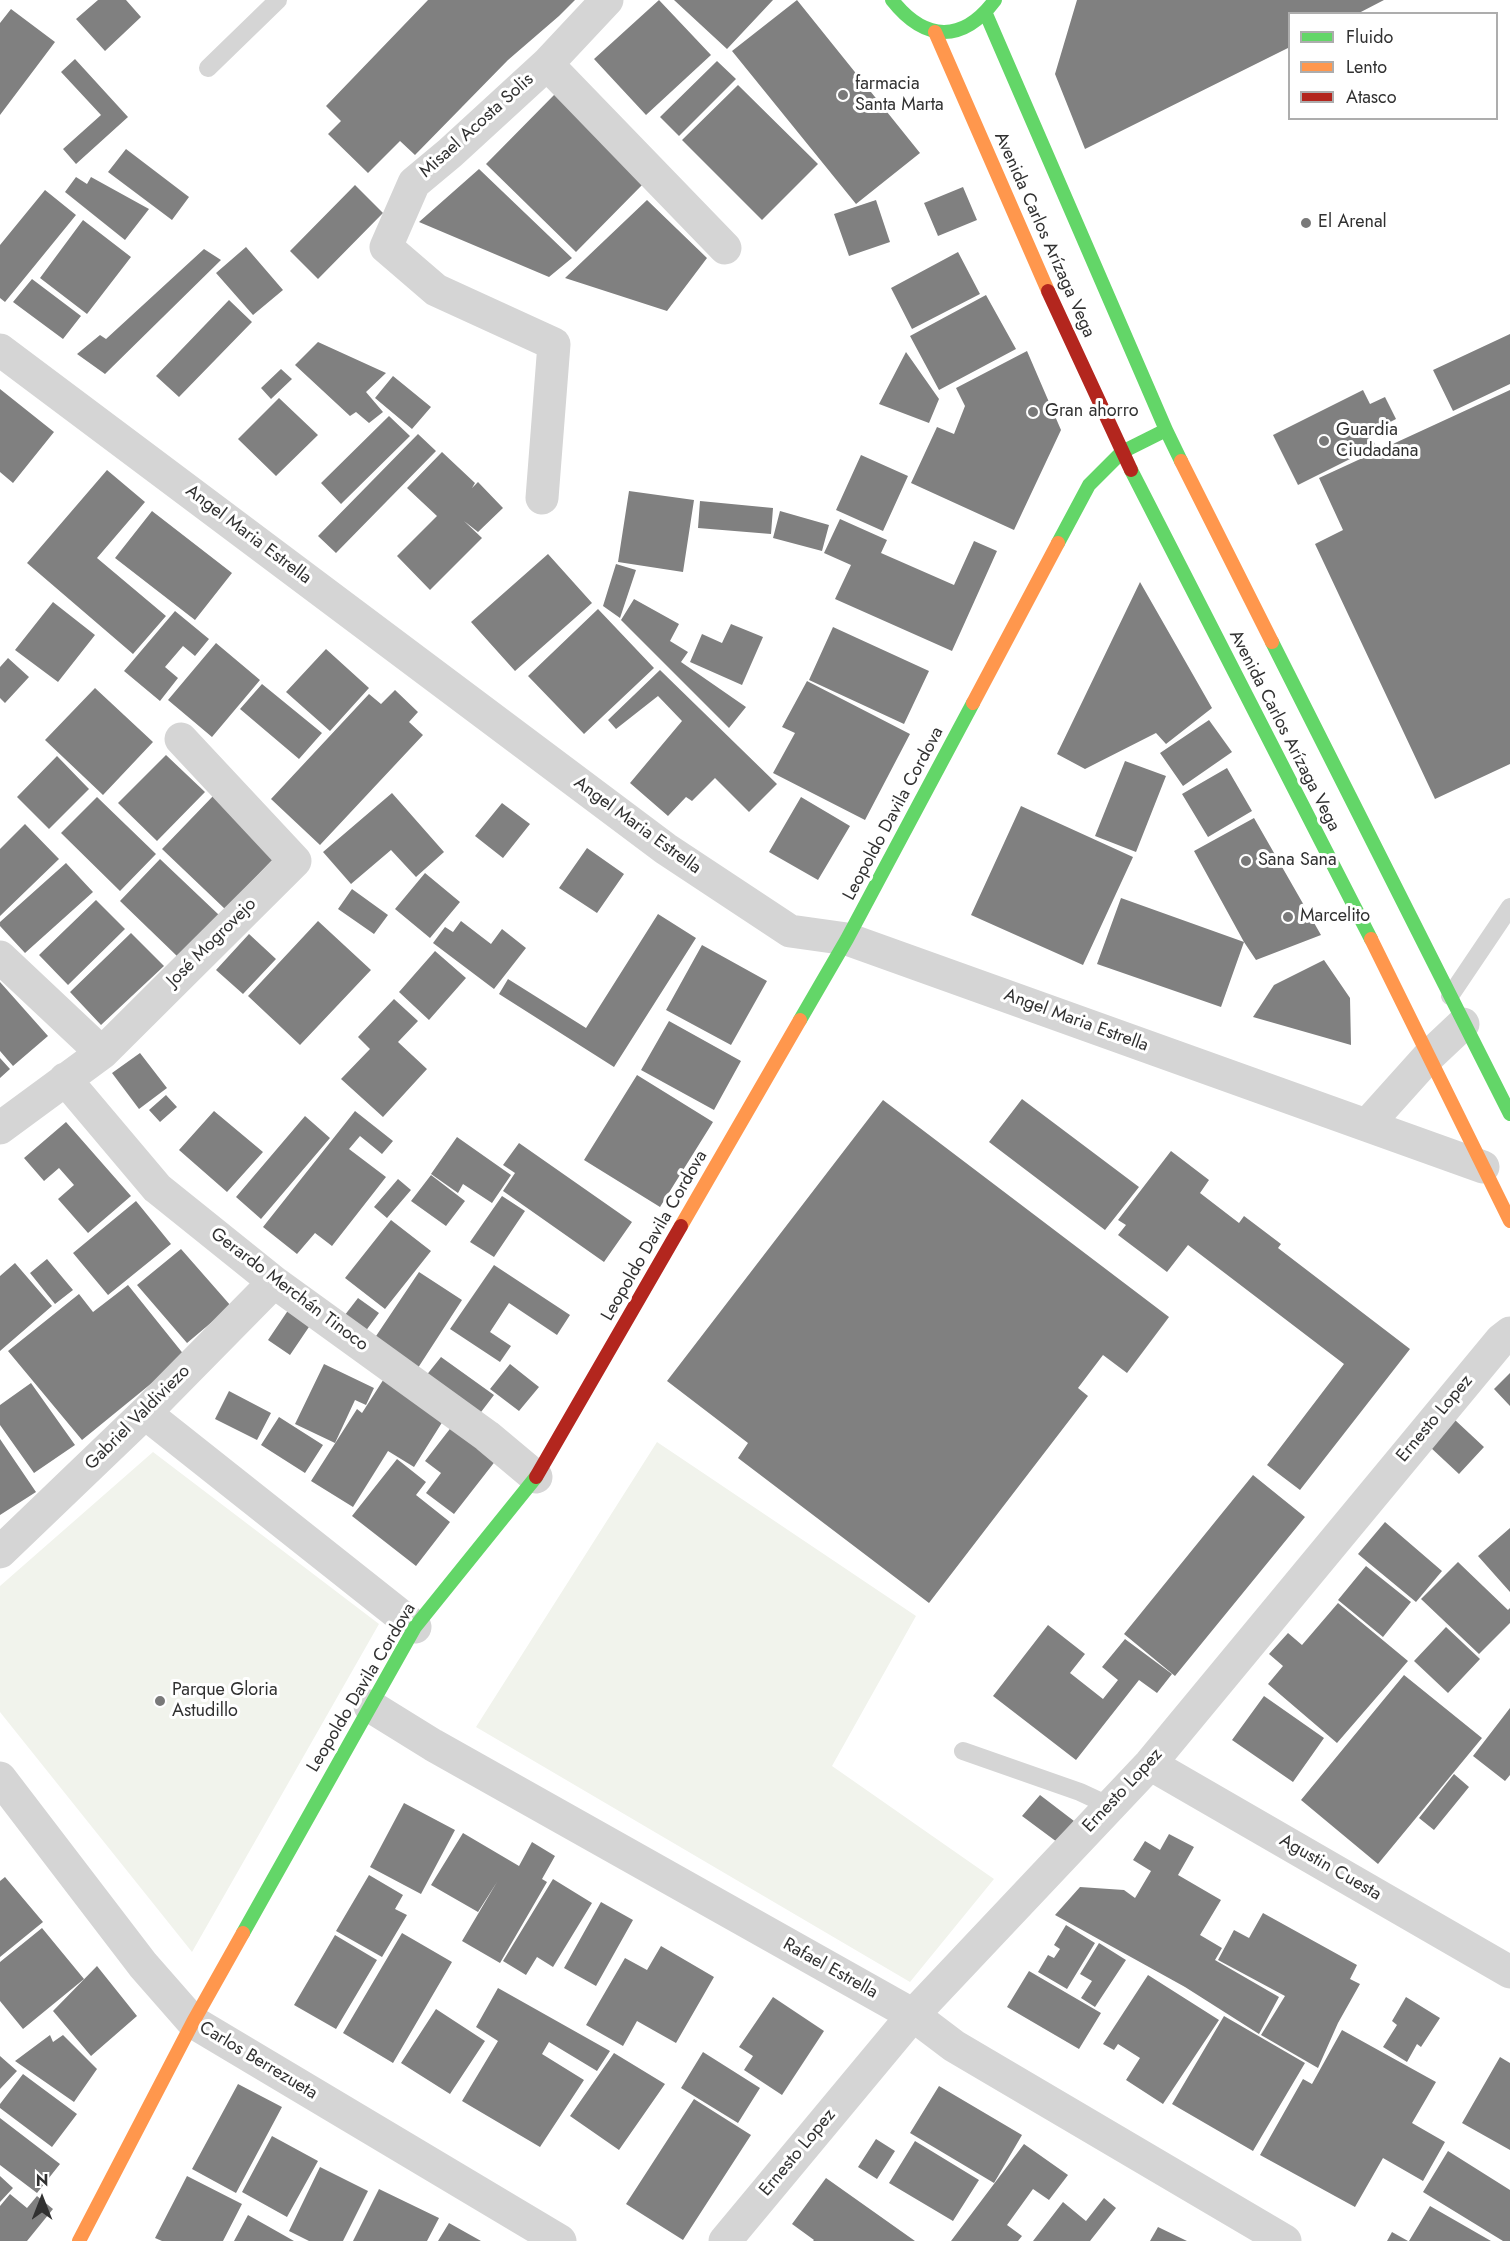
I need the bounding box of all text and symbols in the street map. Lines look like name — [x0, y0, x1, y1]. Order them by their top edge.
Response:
legend — [1288, 12, 1498, 120]
text: Fluido — [1346, 24, 1393, 50]
text: Lento — [1346, 54, 1387, 80]
street label: Misael Acosta Solis — [416, 69, 538, 183]
place label: farmacia Santa Marta — [855, 74, 944, 116]
text: Atasco — [1346, 84, 1397, 110]
marker: farmacia Santa Marta — [836, 88, 850, 102]
street label: Avenida Carlos Arízaga Vega — [989, 129, 1099, 341]
place label: El Arenal — [1318, 212, 1387, 234]
marker: El Arenal — [1299, 216, 1313, 230]
place label: Gran ahorro — [1045, 401, 1138, 423]
marker: Gran ahorro — [1026, 405, 1040, 419]
place label: Guardia Ciudadana — [1336, 420, 1418, 462]
marker: Guardia Ciudadana — [1317, 434, 1331, 448]
street label: Angel Maria Estrella — [181, 481, 315, 589]
street label: Avenida Carlos Arízaga Vega — [1224, 627, 1344, 835]
street label: Leopoldo Davila Cordova — [839, 724, 949, 904]
street label: Angel Maria Estrella — [569, 773, 705, 879]
place label: Sana Sana — [1258, 850, 1337, 872]
marker: Sana Sana — [1239, 854, 1253, 868]
street label: José Mogrovejo — [163, 894, 261, 992]
place label: Marcelito — [1300, 906, 1370, 928]
marker: Marcelito — [1281, 910, 1295, 924]
street label: Angel Maria Estrella — [1001, 985, 1151, 1057]
street label: Leopoldo Davila Cordova — [597, 1147, 713, 1325]
street label: Gerardo Merchán Tinoco — [206, 1224, 372, 1356]
street label: Gabriel Valdiviezo — [81, 1361, 195, 1475]
street label: Ernesto Lopez — [1392, 1371, 1478, 1467]
street label: Leopoldo Davila Cordova — [303, 1600, 421, 1776]
place label: Parque Gloria Astudillo — [172, 1680, 278, 1722]
marker: Parque Gloria Astudillo — [153, 1694, 167, 1708]
street label: Ernesto Lopez — [1079, 1744, 1167, 1838]
street label: Agustin Cuesta — [1275, 1830, 1385, 1906]
street label: Rafael Estrella — [779, 1934, 881, 2004]
street label: Carlos Berrezueta — [195, 2017, 321, 2105]
street label: Ernesto Lopez — [755, 2105, 841, 2201]
north arrow — [12, 2169, 72, 2229]
text: N — [36, 2169, 48, 2192]

